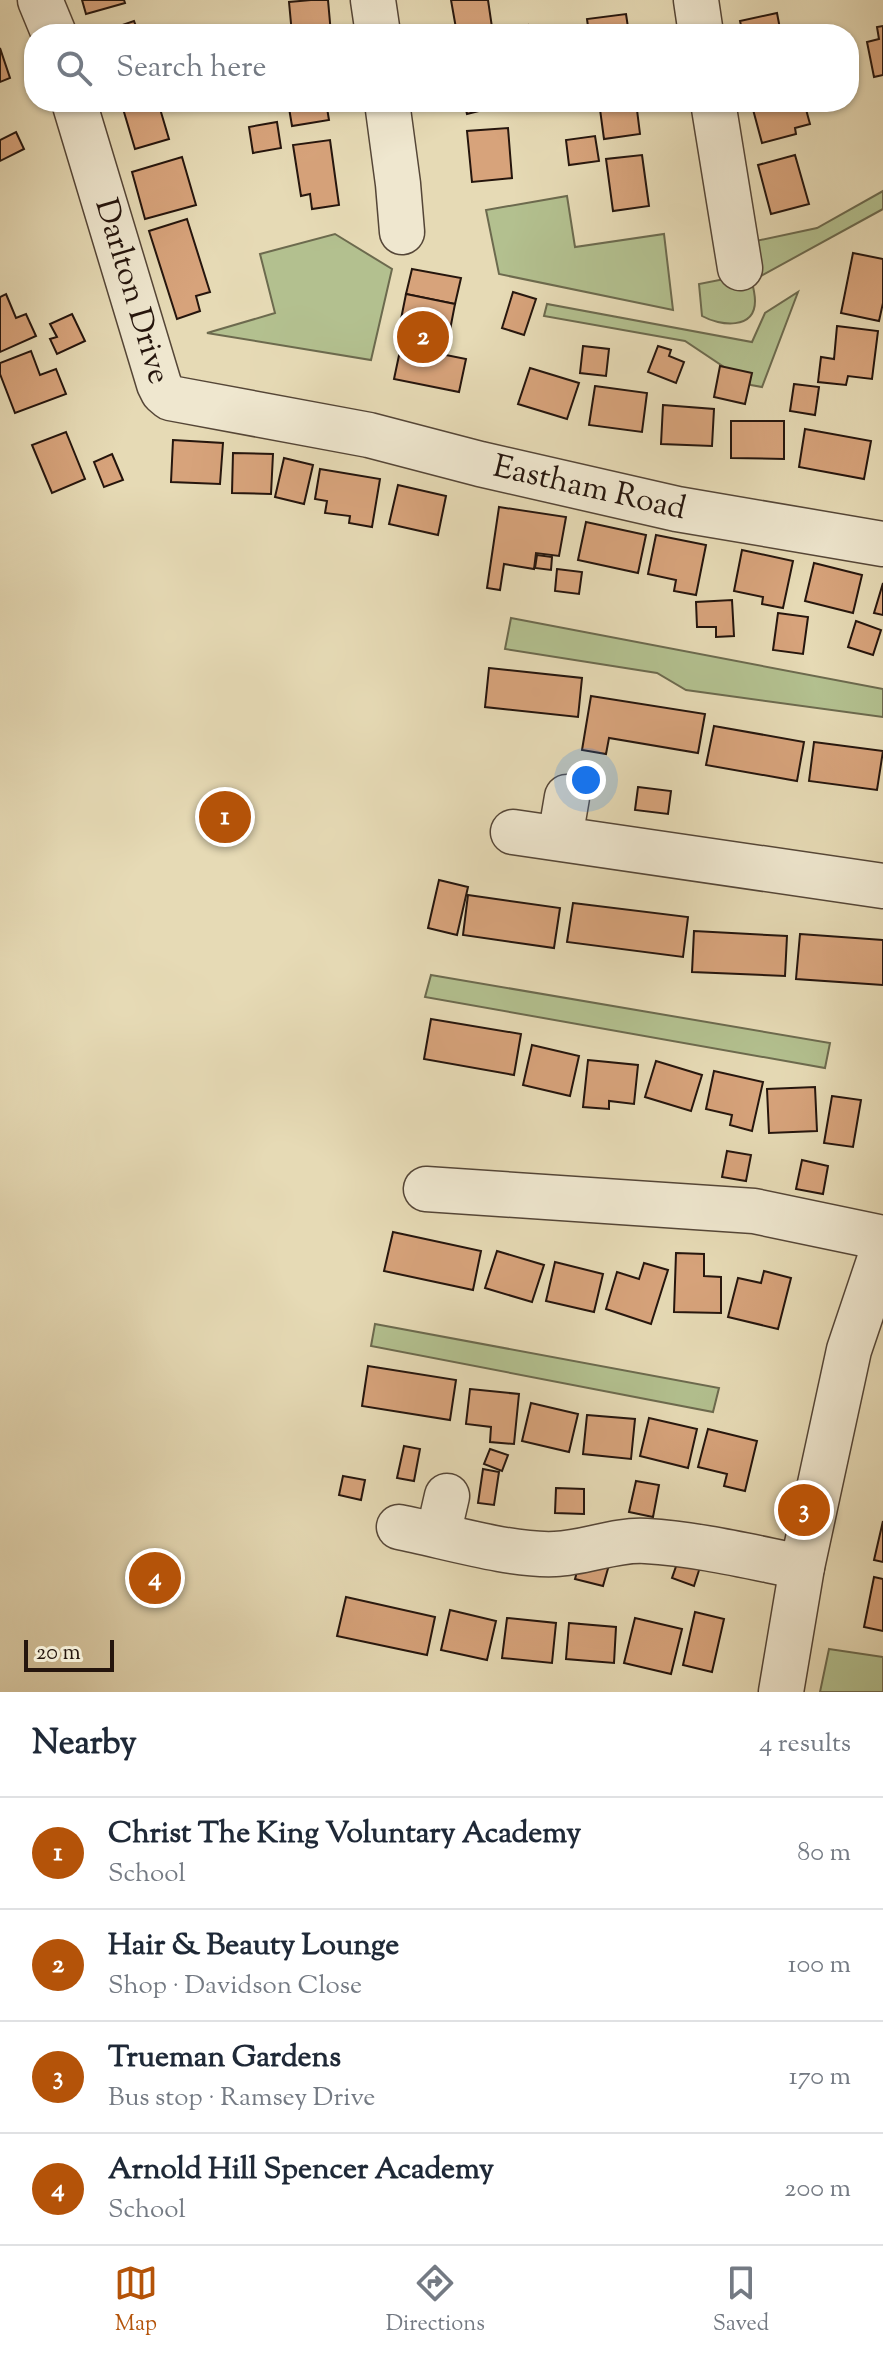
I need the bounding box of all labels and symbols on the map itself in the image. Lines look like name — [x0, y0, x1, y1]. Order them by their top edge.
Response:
street label: Darlton Drive — [82, 193, 181, 390]
pin: 2 — [397, 307, 449, 367]
street label: Eastham Road — [488, 445, 690, 533]
your location — [566, 760, 606, 800]
pin: 1 — [199, 787, 251, 847]
pin: 3 — [778, 1480, 830, 1540]
pin: 4 — [129, 1548, 181, 1608]
scale bar — [24, 1636, 114, 1672]

